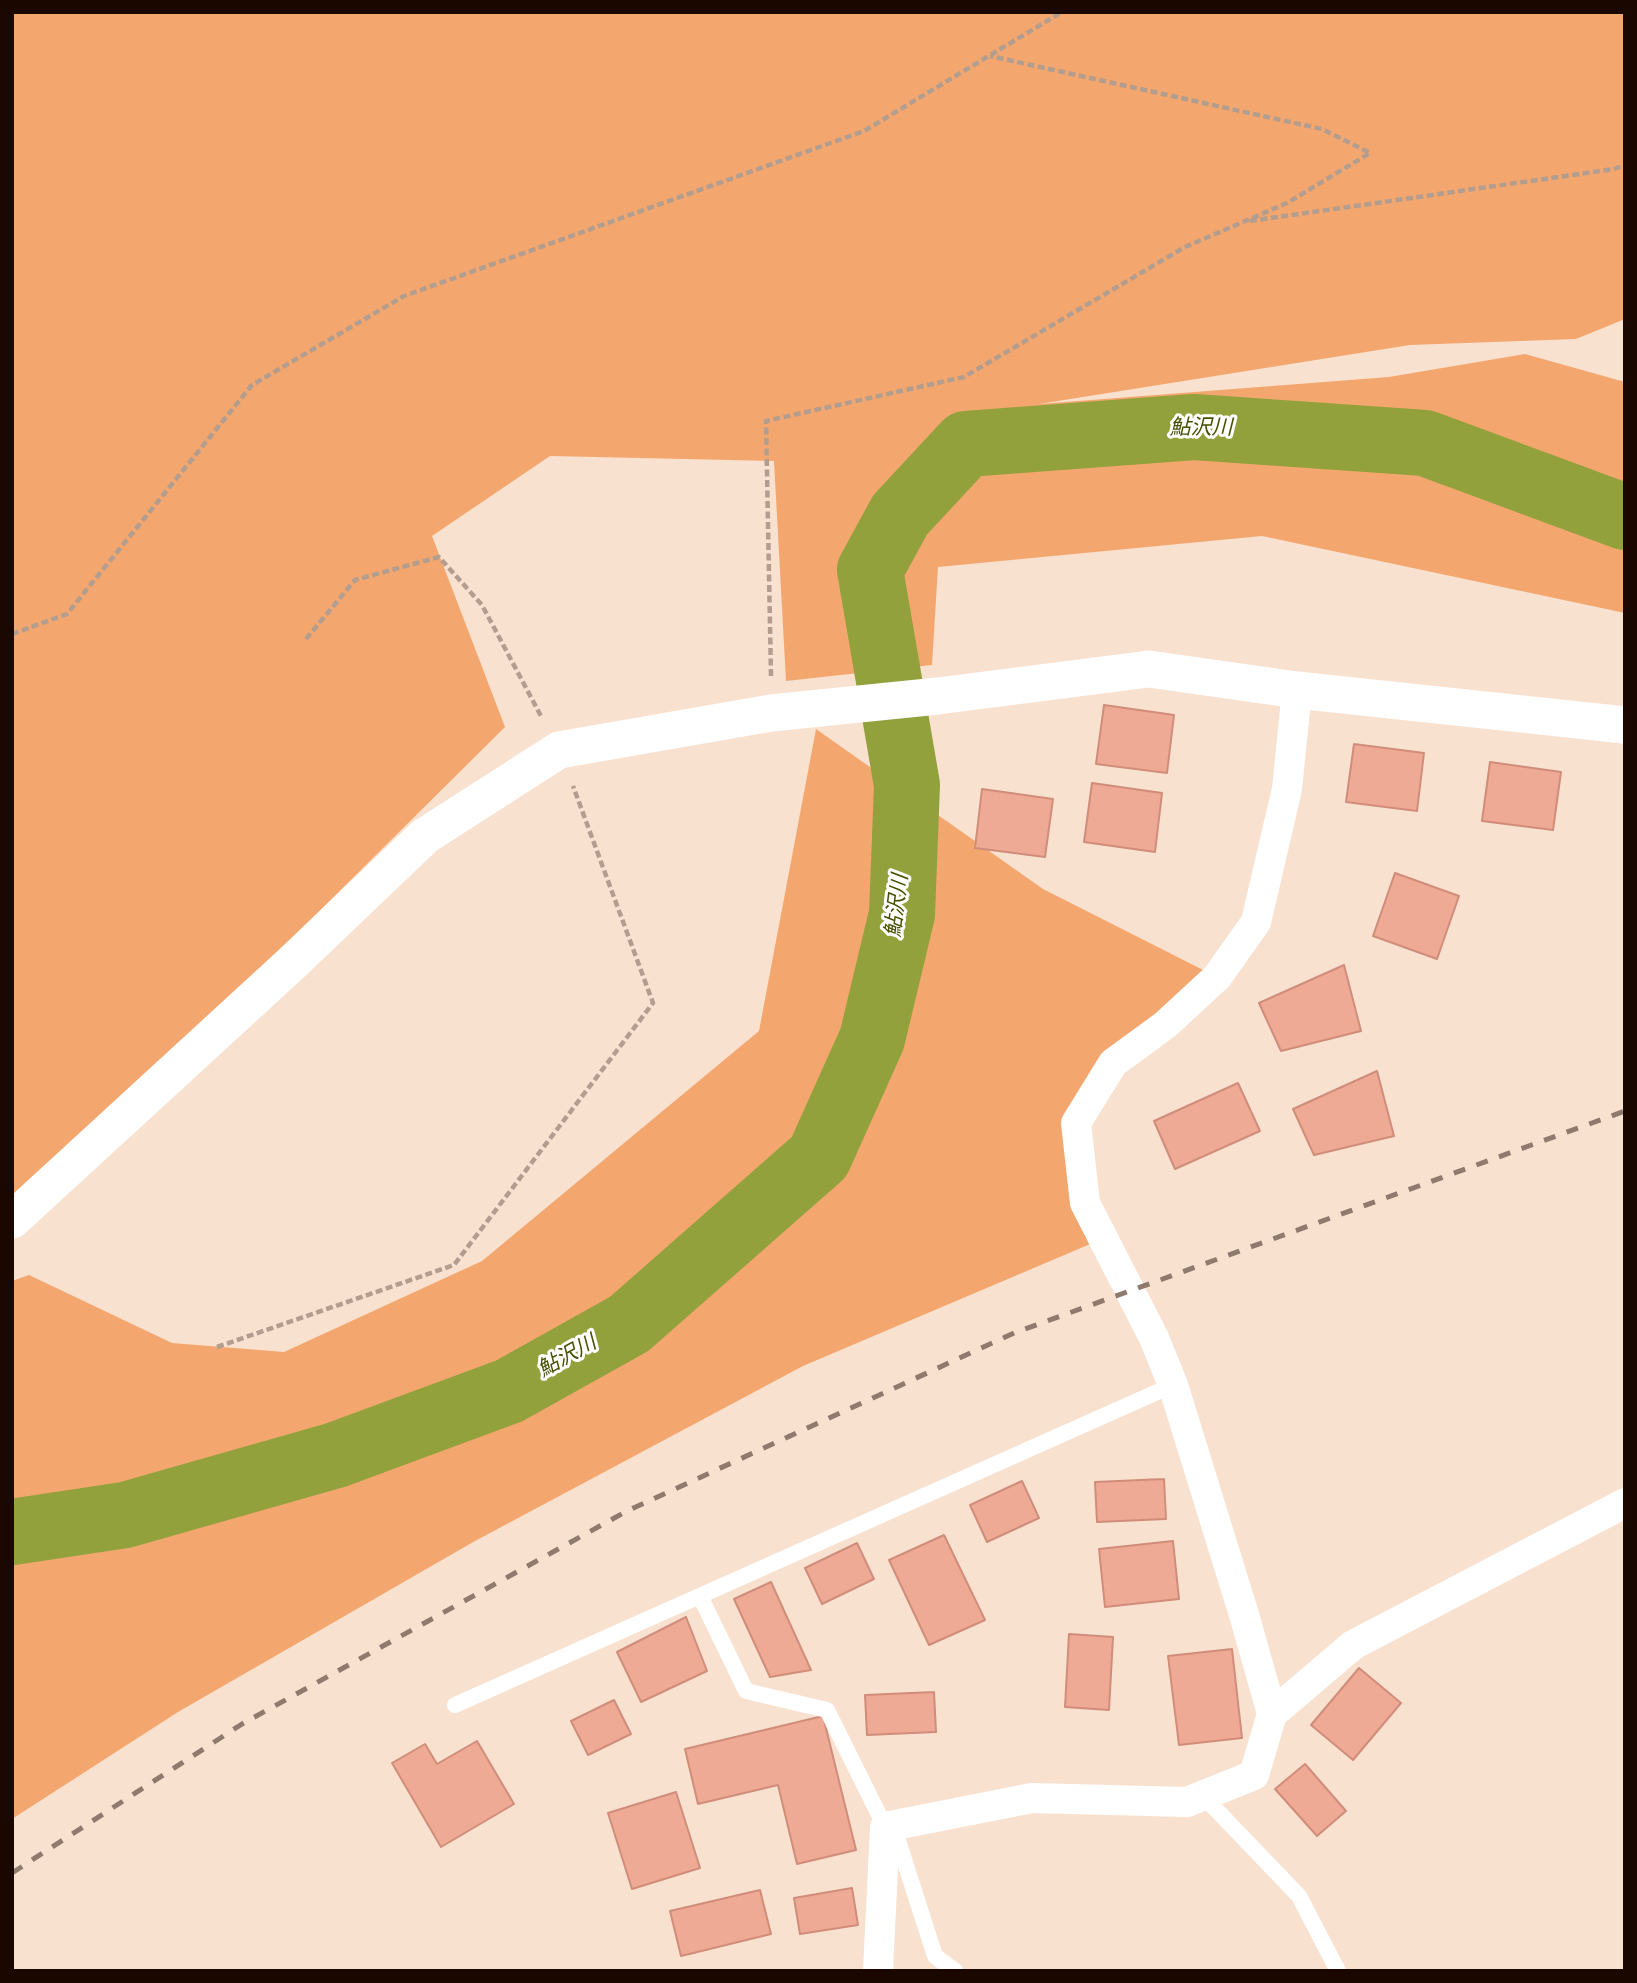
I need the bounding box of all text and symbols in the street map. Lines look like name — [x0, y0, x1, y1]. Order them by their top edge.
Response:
water label: 鮎沢川 — [1170, 417, 1232, 443]
water label: 鮎沢川 — [883, 873, 915, 939]
water label: 鮎沢川 — [534, 1332, 602, 1384]

